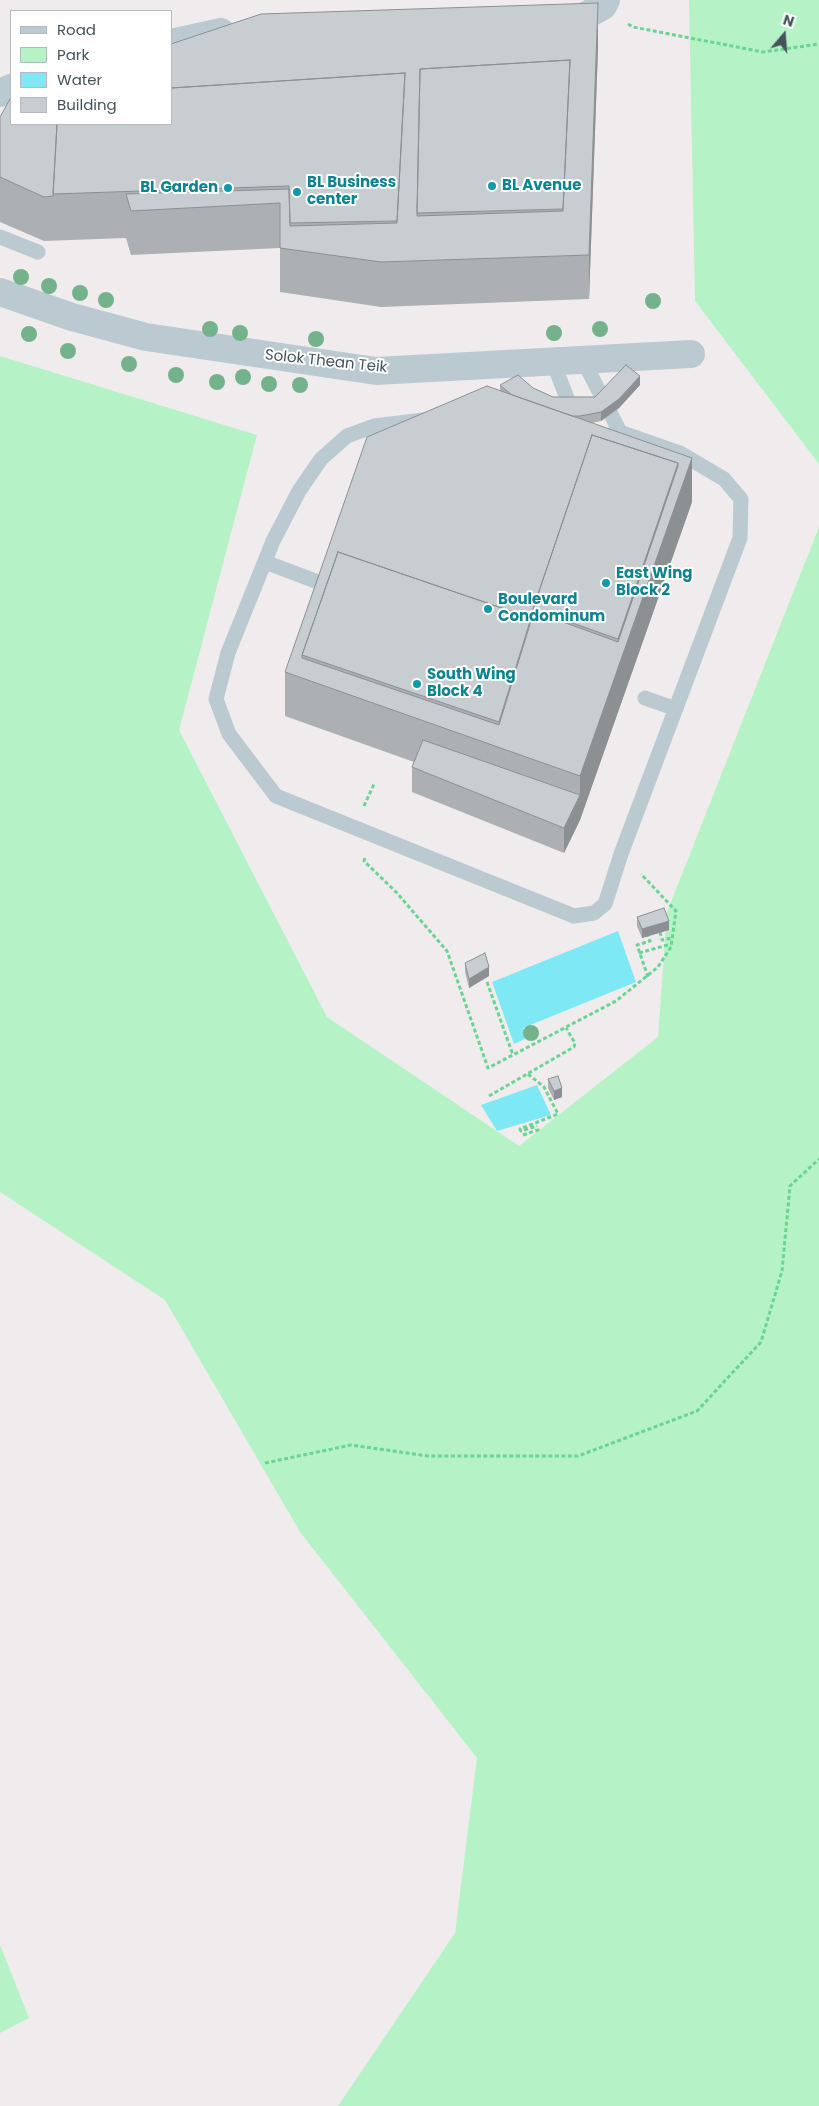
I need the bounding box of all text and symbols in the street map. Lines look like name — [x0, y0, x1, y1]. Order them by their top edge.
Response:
legend — [10, 10, 172, 125]
north arrow — [759, 10, 809, 60]
text: N — [781, 10, 797, 32]
text: Road — [57, 19, 96, 40]
text: Park — [57, 44, 89, 65]
text: Water — [57, 69, 102, 90]
text: Building — [57, 94, 117, 115]
place label: BL Business center — [307, 174, 396, 209]
place label: BL Avenue — [502, 177, 581, 195]
place label: BL Garden — [140, 179, 218, 197]
marker: BL Avenue — [486, 180, 498, 192]
marker: BL Garden — [222, 182, 234, 194]
marker: BL Business center — [291, 186, 303, 198]
street label: Solok Thean Teik — [264, 347, 388, 377]
place label: East Wing Block 2 — [616, 565, 692, 600]
marker: East Wing Block 2 — [600, 577, 612, 589]
place label: Boulevard Condominum — [498, 591, 605, 626]
marker: Boulevard Condominum — [482, 603, 494, 615]
place label: South Wing Block 4 — [427, 666, 516, 701]
marker: South Wing Block 4 — [411, 678, 423, 690]

